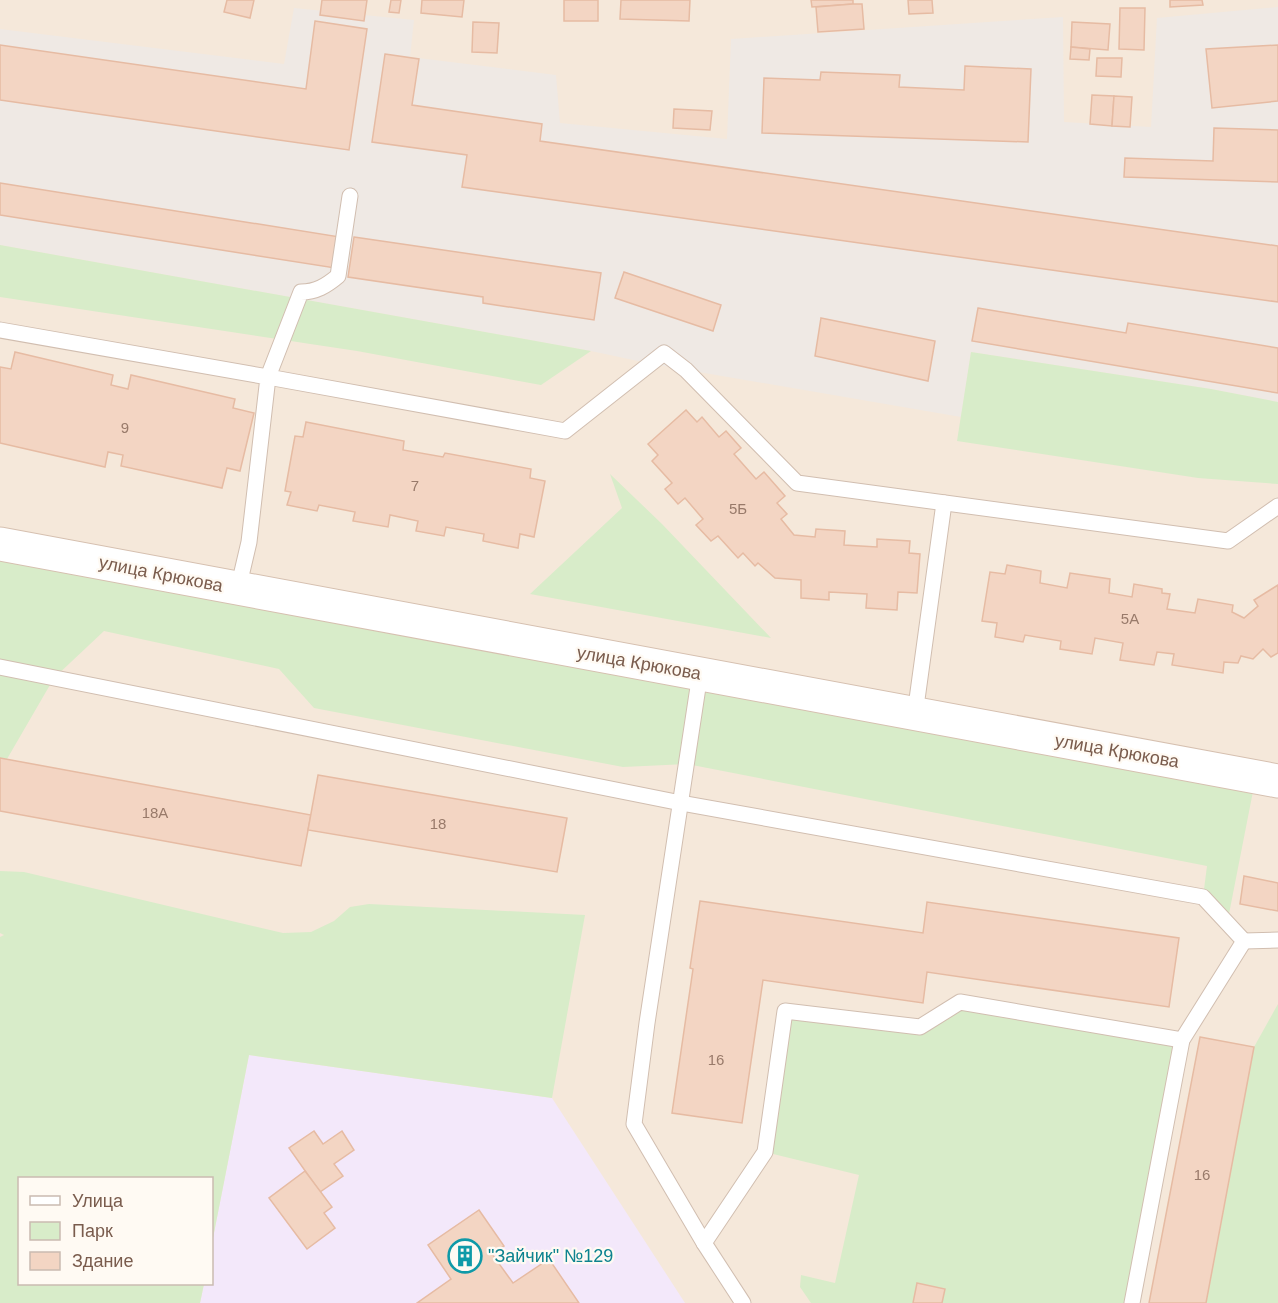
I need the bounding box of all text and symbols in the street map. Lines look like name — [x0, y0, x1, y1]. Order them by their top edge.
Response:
house number: 9 — [121, 419, 129, 436]
house number: 7 — [411, 477, 419, 494]
house number: 5Б — [729, 500, 747, 517]
street label: улица Крюкова — [97, 552, 226, 596]
house number: 5А — [1121, 610, 1139, 627]
street label: улица Крюкова — [575, 642, 704, 684]
street label: улица Крюкова — [1053, 730, 1182, 772]
house number: 18А — [142, 804, 168, 821]
house number: 18 — [430, 815, 446, 832]
house number: 16 — [708, 1051, 724, 1068]
house number: 16 — [1194, 1166, 1210, 1183]
legend — [18, 1177, 213, 1285]
text: Улица — [72, 1191, 124, 1211]
text: Парк — [72, 1221, 113, 1241]
building icon: "Зайчик" №129 — [447, 1238, 483, 1274]
place label: "Зайчик" №129 — [488, 1246, 613, 1266]
text: Здание — [72, 1251, 133, 1271]

